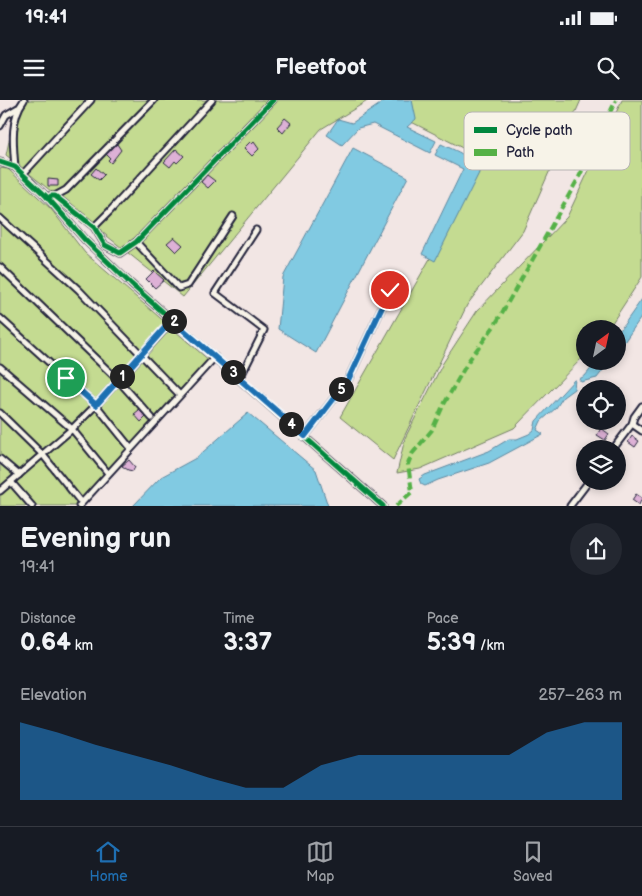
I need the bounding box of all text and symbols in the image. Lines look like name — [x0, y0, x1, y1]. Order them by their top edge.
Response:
text: 19:41 — [25, 6, 68, 29]
icon: menu — [20, 54, 48, 82]
text: Fleetfoot — [275, 54, 367, 81]
icon: search — [594, 54, 622, 82]
legend — [464, 112, 630, 170]
text: Cycle path — [506, 122, 573, 139]
text: Path — [506, 144, 534, 161]
pin — [369, 269, 411, 311]
icon: check — [376, 276, 404, 304]
pin: 2 — [162, 308, 186, 334]
text: 2 — [170, 313, 179, 330]
north arrow — [576, 320, 626, 370]
map controls — [576, 320, 626, 490]
pin — [45, 357, 87, 399]
pin: 3 — [220, 360, 246, 384]
icon: arrive — [52, 364, 80, 392]
pin: 1 — [110, 364, 134, 388]
text: 3 — [229, 364, 238, 381]
text: 1 — [120, 368, 125, 385]
pin: 5 — [328, 376, 354, 402]
button: locate — [576, 380, 626, 430]
text: 5 — [337, 381, 346, 398]
pin: 4 — [278, 412, 304, 436]
text: 4 — [287, 416, 296, 433]
button: layers — [576, 440, 626, 490]
text: Evening run — [20, 522, 171, 555]
button: share — [570, 523, 622, 575]
text: 19:41 — [20, 558, 55, 577]
text: Distance — [20, 610, 76, 627]
text: Time — [223, 610, 254, 627]
text: Pace — [427, 610, 459, 627]
text: 0.64 — [20, 627, 71, 658]
text: 3:37 — [223, 627, 272, 658]
text: 5:39 — [427, 627, 476, 658]
text: km — [71, 637, 93, 654]
text: /km — [476, 637, 505, 654]
text: Elevation — [20, 686, 87, 705]
text: 257–263 m — [538, 686, 622, 705]
tab: Home — [89, 838, 127, 885]
tab: Map — [306, 838, 334, 885]
tab: Saved — [513, 838, 553, 885]

